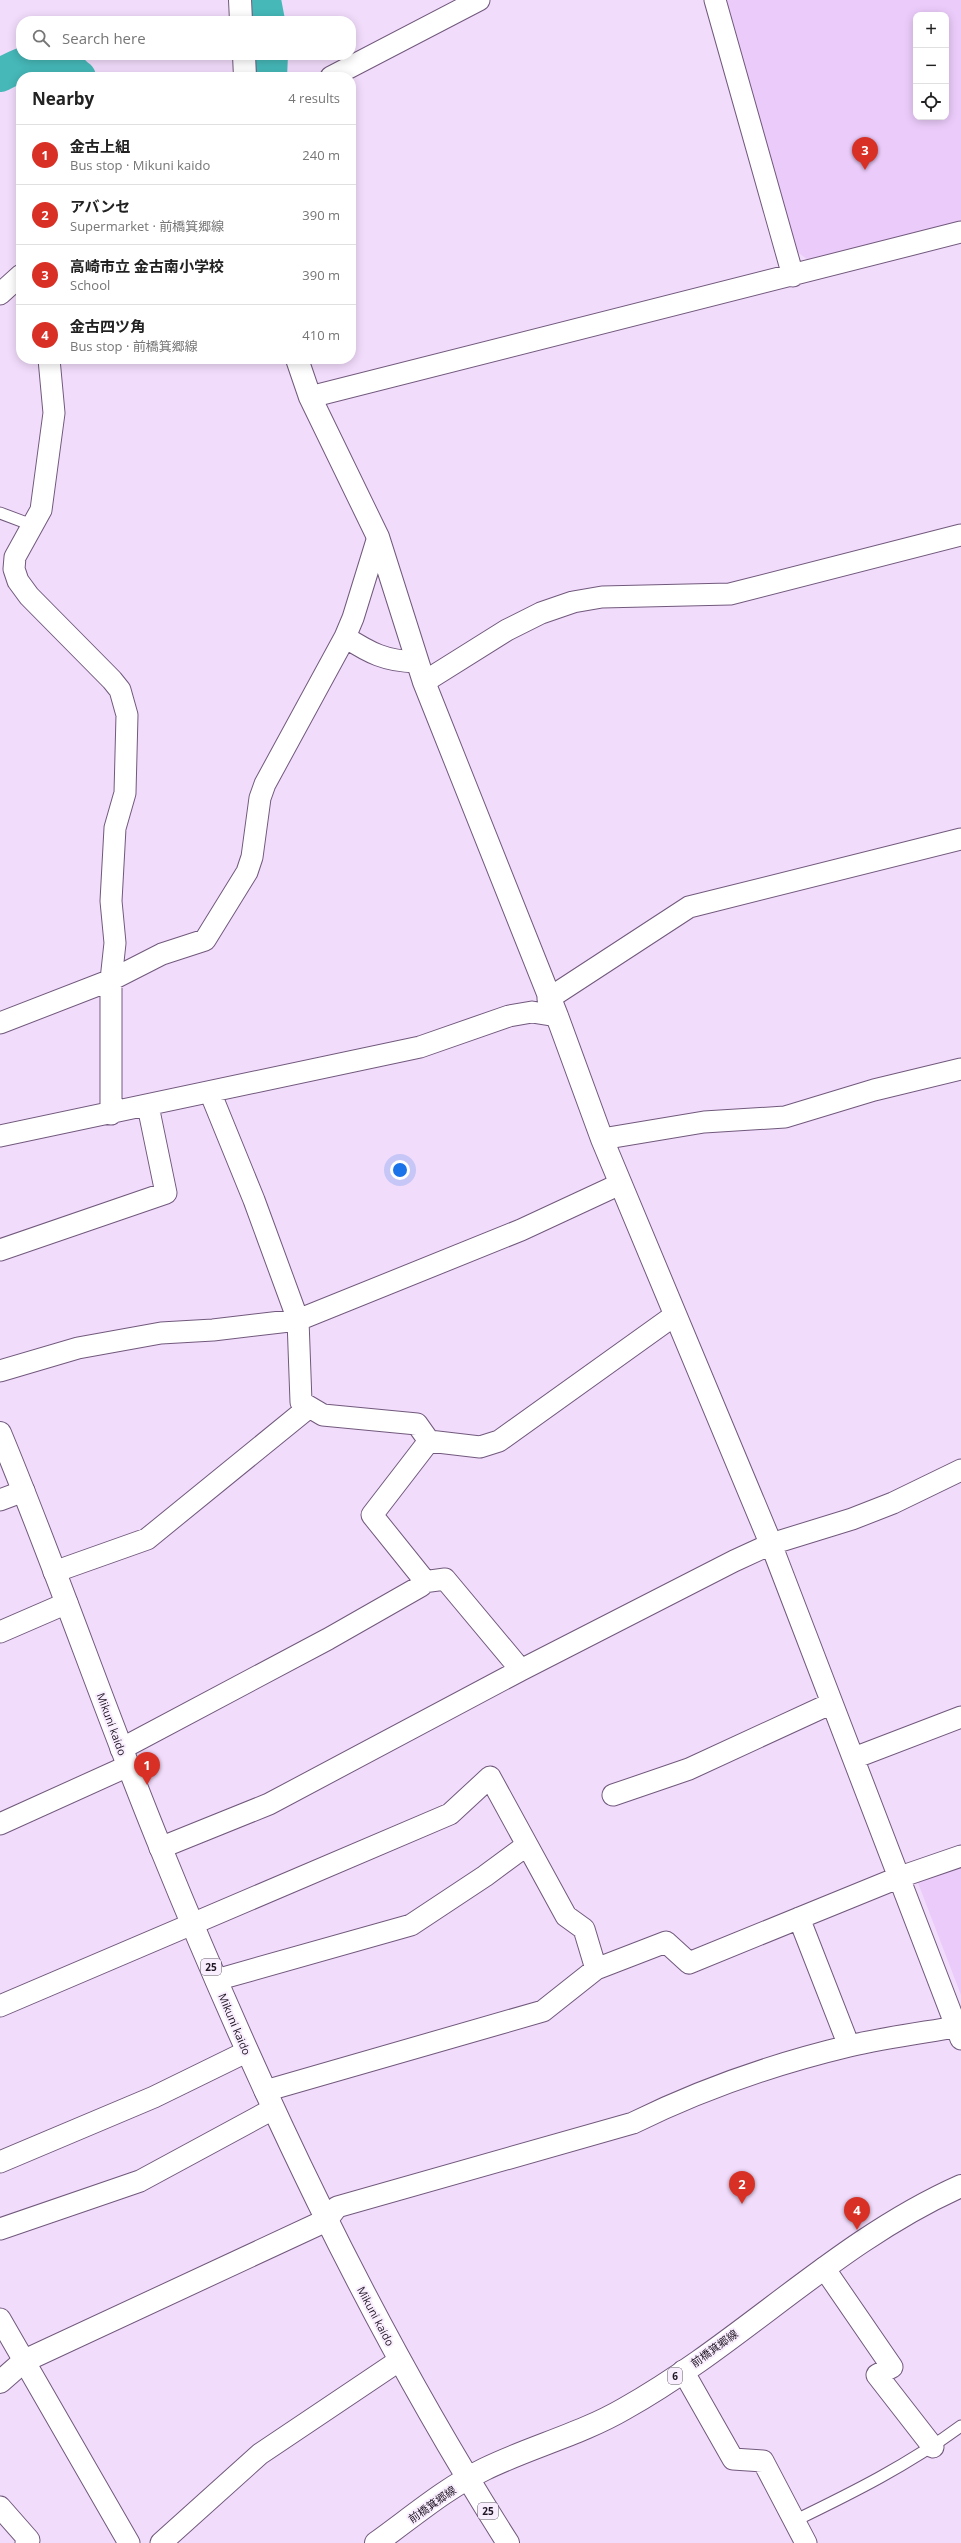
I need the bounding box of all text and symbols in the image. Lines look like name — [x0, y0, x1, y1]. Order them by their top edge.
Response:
map controls — [913, 12, 949, 120]
button: + — [913, 12, 949, 48]
search box — [16, 16, 356, 60]
icon: search — [30, 27, 52, 49]
text: Search here — [62, 28, 146, 48]
button: − — [913, 48, 949, 84]
button: locate — [913, 84, 949, 120]
text: Nearby — [32, 87, 94, 110]
text: 4 results — [288, 89, 340, 107]
text: 金古上組 — [70, 136, 130, 156]
pin: 3 — [852, 137, 878, 170]
text: 1 — [41, 146, 49, 164]
text: 240 m — [302, 146, 340, 164]
text: Bus stop · Mikuni kaido — [70, 156, 210, 174]
text: アバンセ — [70, 196, 130, 216]
text: 2 — [41, 206, 49, 224]
text: 390 m — [302, 206, 340, 224]
text: Supermarket · 前橋箕郷線 — [70, 217, 224, 235]
text: 高崎市立 金古南小学校 — [70, 256, 224, 276]
text: 3 — [41, 266, 49, 284]
text: 390 m — [302, 266, 340, 284]
text: School — [70, 276, 110, 294]
text: 金古四ツ角 — [70, 316, 145, 336]
text: 4 — [41, 326, 49, 344]
text: 410 m — [302, 326, 340, 344]
text: Bus stop · 前橋箕郷線 — [70, 337, 198, 355]
your location — [390, 1160, 410, 1180]
street label: Mikuni kaido — [94, 1691, 130, 1758]
pin: 1 — [134, 1752, 160, 1785]
road number: 25 — [201, 1959, 221, 1975]
street label: Mikuni kaido — [215, 1991, 255, 2057]
pin: 2 — [729, 2171, 755, 2204]
pin: 4 — [844, 2197, 870, 2230]
street label: Mikuni kaido — [354, 2284, 398, 2349]
street label: 前橋箕郷線 — [687, 2326, 741, 2370]
road number: 6 — [668, 2368, 682, 2384]
street label: 前橋箕郷線 — [405, 2482, 459, 2526]
road number: 25 — [478, 2503, 498, 2519]

